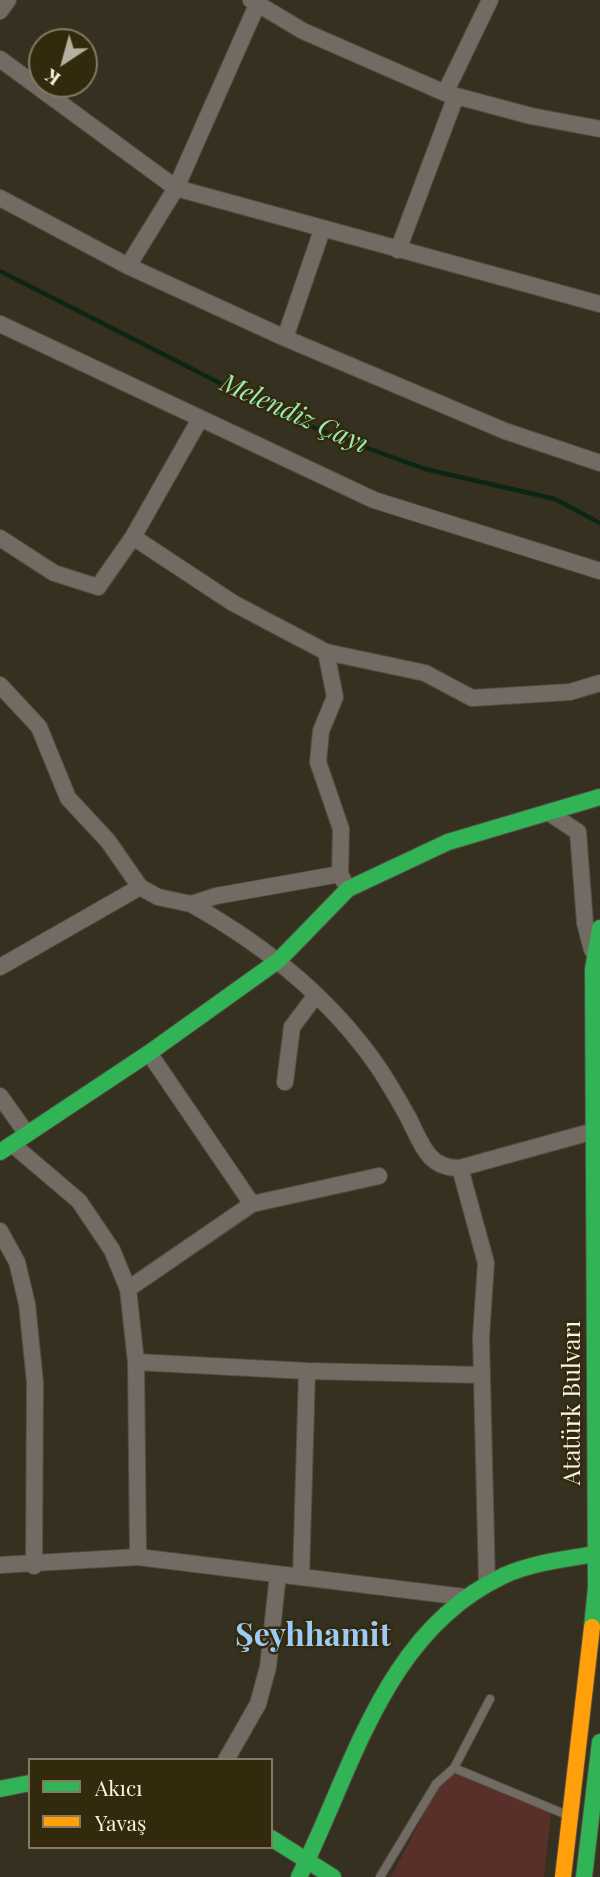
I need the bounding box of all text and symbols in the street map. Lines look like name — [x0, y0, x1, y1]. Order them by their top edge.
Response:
north arrow — [28, 28, 98, 98]
text: K — [39, 64, 65, 93]
water label: Melendiz Çayı — [216, 368, 372, 460]
street label: Atatürk Bulvarı — [559, 1321, 587, 1485]
district label: Şeyhhamit — [235, 1617, 391, 1655]
legend — [28, 1758, 273, 1849]
text: Akıcı — [95, 1773, 142, 1801]
text: Yavaş — [95, 1808, 146, 1836]

